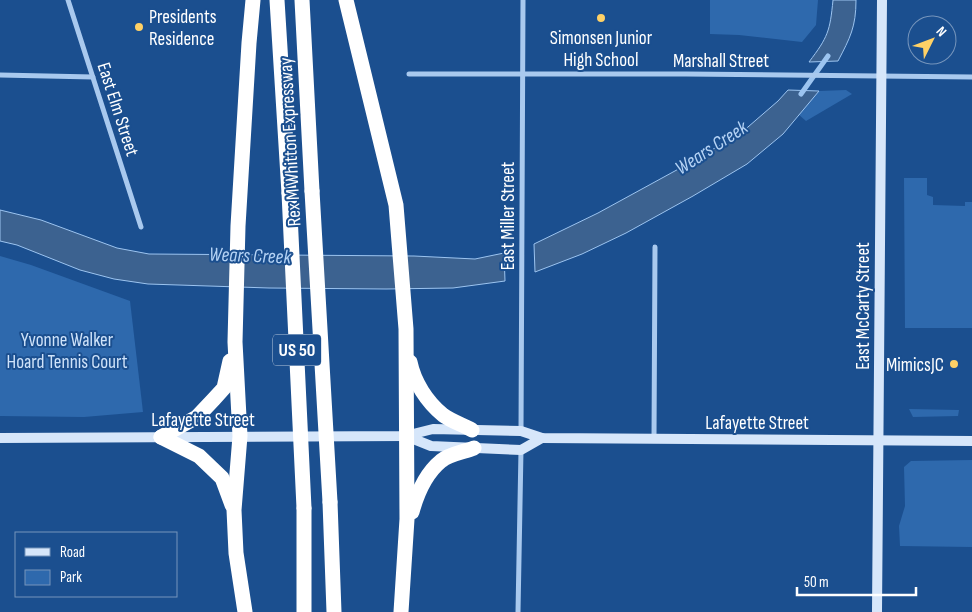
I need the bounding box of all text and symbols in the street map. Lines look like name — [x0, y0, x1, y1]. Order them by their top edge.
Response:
place label: Presidents Residence — [149, 6, 217, 51]
marker: Simonsen Junior High School — [595, 12, 607, 24]
north arrow — [907, 15, 957, 65]
marker: Presidents Residence — [133, 21, 145, 33]
text: N — [932, 23, 950, 40]
place label: Simonsen Junior High School — [550, 27, 653, 72]
street label: Marshall Street — [673, 50, 769, 73]
street label: Rex M Whitton Expressway — [275, 56, 306, 227]
street label: East Elm Street — [92, 60, 144, 159]
water label: Wears Creek — [671, 115, 753, 180]
street label: East Miller Street — [497, 162, 520, 270]
street label: East McCarty Street — [852, 242, 875, 370]
water label: Wears Creek — [209, 243, 292, 269]
park label: Yvonne Walker Hoard Tennis Court — [6, 329, 128, 374]
road number: US 50 — [273, 334, 321, 366]
place label: MimicsJC — [886, 354, 944, 377]
marker: MimicsJC — [948, 358, 960, 370]
street label: Lafayette Street — [151, 409, 255, 432]
street label: Lafayette Street — [705, 412, 809, 435]
legend — [15, 532, 178, 597]
text: Road — [60, 543, 85, 562]
scale bar — [797, 564, 916, 596]
text: Park — [60, 568, 82, 587]
text: 50 m — [804, 573, 829, 592]

